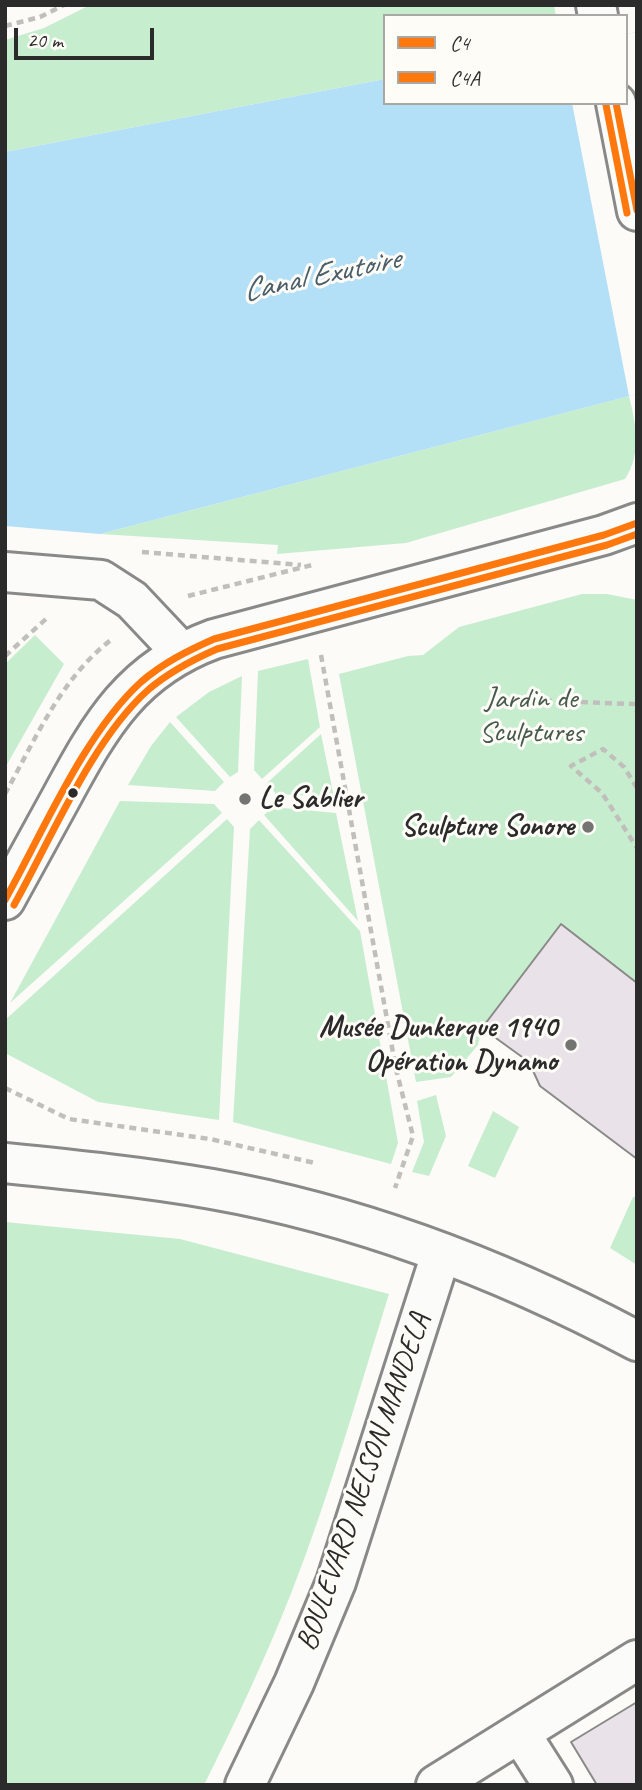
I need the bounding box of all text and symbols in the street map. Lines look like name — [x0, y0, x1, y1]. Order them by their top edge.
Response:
scale bar — [18, 14, 158, 58]
legend — [383, 14, 628, 105]
text: 20 m — [27, 27, 63, 53]
text: C4 — [450, 30, 469, 56]
text: C4A — [450, 65, 480, 91]
water label: Canal Exutoire — [239, 241, 403, 311]
park label: Jardin de Sculptures — [479, 681, 583, 752]
place label: Le Sablier — [259, 781, 362, 817]
unlabelled marker — [66, 786, 80, 800]
marker: Le Sablier — [237, 791, 253, 807]
place label: Sculpture Sonore — [401, 809, 574, 845]
marker: Sculpture Sonore — [580, 819, 596, 835]
place label: Musée Dunkerque 1940 Opération Dynamo — [319, 1010, 557, 1080]
marker: Musée Dunkerque 1940 Opération Dynamo — [563, 1037, 579, 1053]
street label: BOULEVARD NELSON MANDELA — [289, 1308, 439, 1656]

